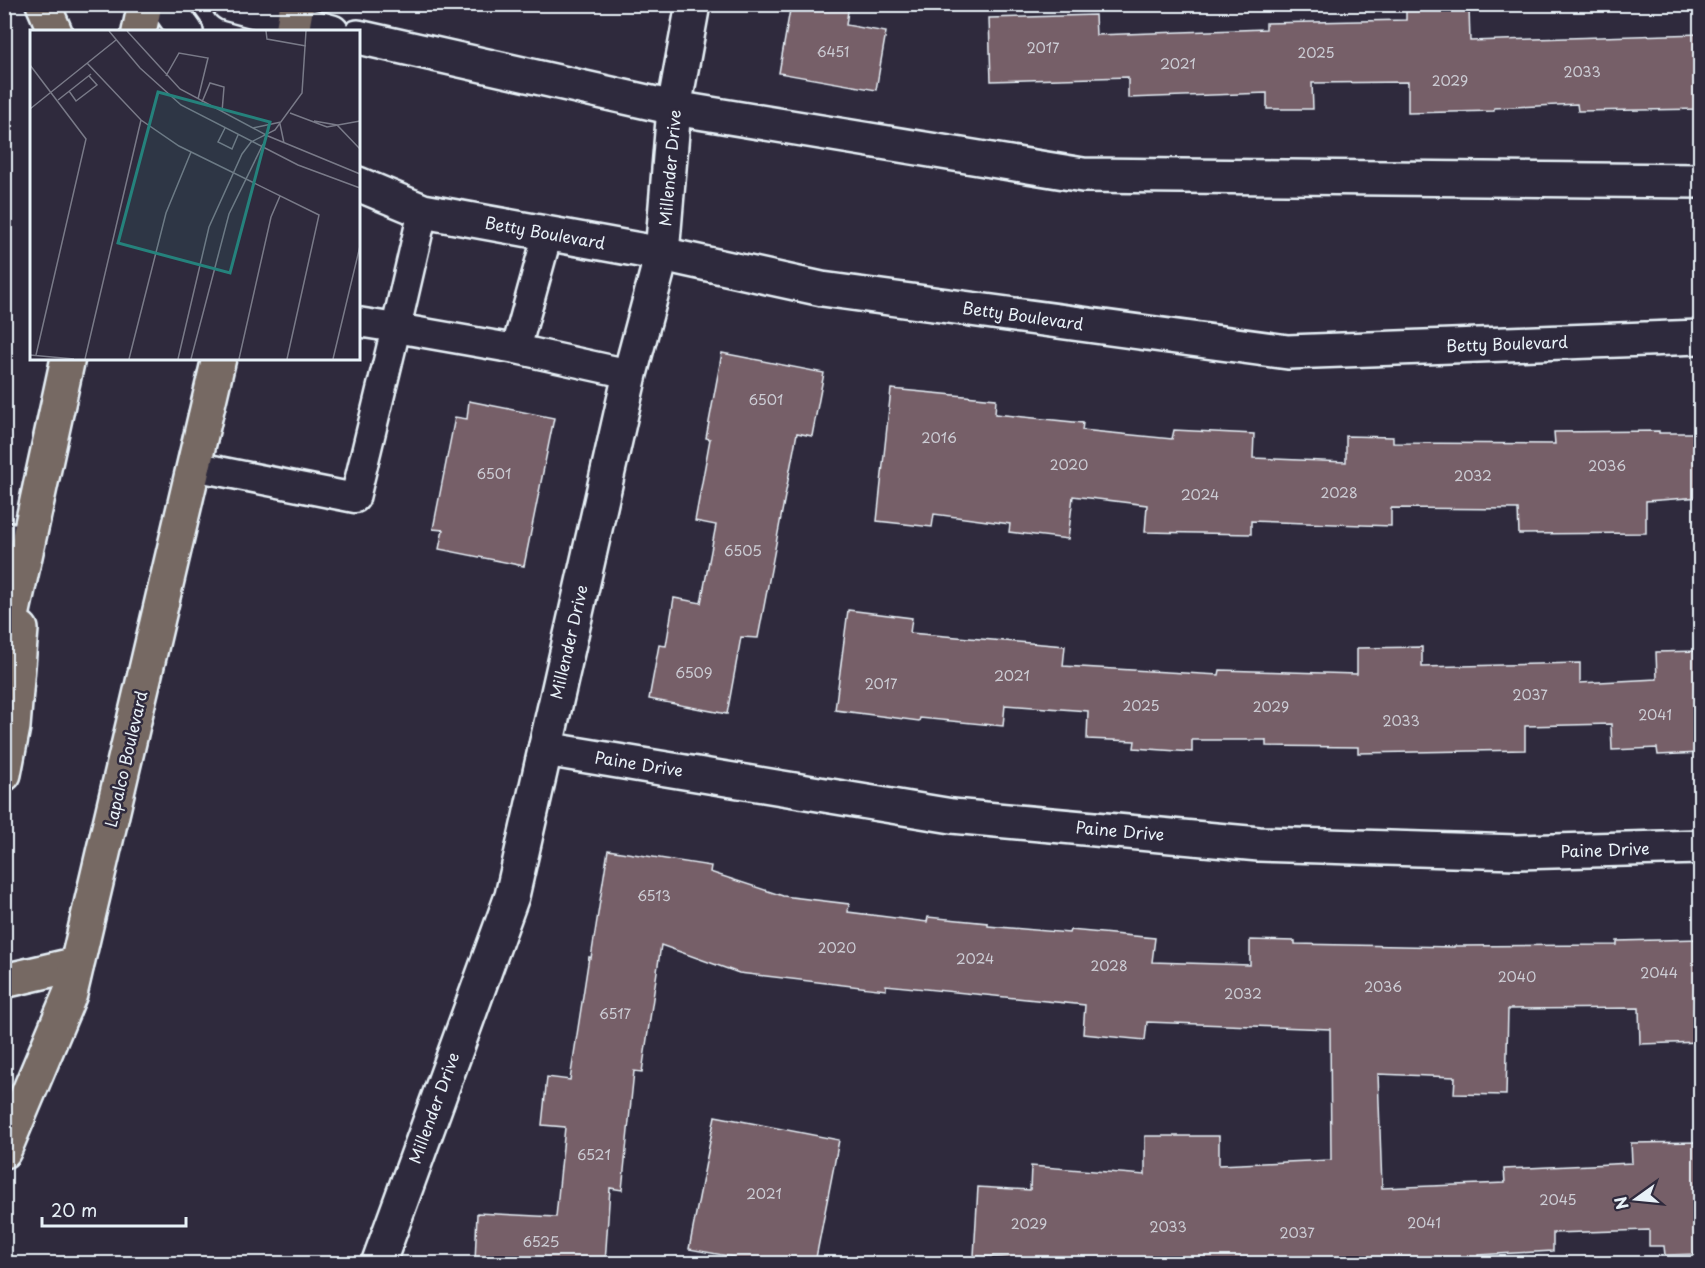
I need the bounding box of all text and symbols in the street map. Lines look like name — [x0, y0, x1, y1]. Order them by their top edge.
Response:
inset map — [30, 30, 360, 360]
house number: 2017 — [1026, 37, 1060, 58]
house number: 6451 — [817, 41, 849, 62]
house number: 2025 — [1297, 42, 1335, 63]
house number: 2021 — [1160, 53, 1196, 74]
house number: 2033 — [1563, 61, 1601, 82]
house number: 2029 — [1432, 70, 1468, 91]
street label: Millender Drive — [652, 109, 686, 227]
street label: Betty Boulevard — [483, 210, 607, 254]
street label: Betty Boulevard — [961, 295, 1085, 335]
street label: Betty Boulevard — [1446, 329, 1568, 357]
house number: 6501 — [749, 389, 783, 410]
house number: 2016 — [921, 427, 957, 448]
house number: 2020 — [1050, 454, 1088, 475]
house number: 2036 — [1588, 455, 1626, 476]
house number: 6501 — [477, 463, 511, 484]
house number: 2032 — [1454, 465, 1492, 486]
house number: 2028 — [1320, 482, 1358, 503]
house number: 2024 — [1181, 484, 1219, 505]
house number: 6505 — [724, 540, 762, 561]
street label: Millender Drive — [543, 582, 593, 701]
house number: 6509 — [675, 662, 713, 683]
house number: 2021 — [994, 665, 1030, 686]
house number: 2017 — [864, 673, 898, 694]
house number: 2037 — [1512, 684, 1548, 705]
street label: Lapalco Boulevard — [98, 688, 152, 829]
house number: 2025 — [1122, 695, 1160, 716]
house number: 2029 — [1253, 696, 1289, 717]
house number: 2041 — [1638, 704, 1672, 725]
house number: 2033 — [1382, 710, 1420, 731]
street label: Paine Drive — [593, 744, 685, 782]
street label: Paine Drive — [1075, 814, 1165, 846]
street label: Paine Drive — [1560, 835, 1650, 863]
house number: 6513 — [637, 885, 671, 906]
house number: 2020 — [818, 937, 856, 958]
house number: 2024 — [956, 948, 994, 969]
house number: 2028 — [1090, 955, 1128, 976]
house number: 2044 — [1640, 962, 1678, 983]
house number: 2040 — [1498, 966, 1536, 987]
house number: 2036 — [1364, 976, 1402, 997]
house number: 2032 — [1224, 983, 1262, 1004]
house number: 6517 — [599, 1003, 631, 1024]
street label: Millender Drive — [402, 1049, 464, 1167]
house number: 6521 — [577, 1144, 611, 1165]
north arrow — [1606, 1169, 1666, 1229]
house number: 2021 — [746, 1183, 782, 1204]
house number: 2045 — [1539, 1189, 1577, 1210]
scale bar — [42, 1190, 186, 1228]
text: N — [1607, 1194, 1634, 1212]
text: 20 m — [51, 1196, 97, 1223]
house number: 2041 — [1407, 1212, 1441, 1233]
house number: 2029 — [1011, 1213, 1047, 1234]
house number: 2033 — [1149, 1216, 1187, 1237]
house number: 2037 — [1279, 1222, 1315, 1243]
house number: 6525 — [523, 1231, 559, 1252]

